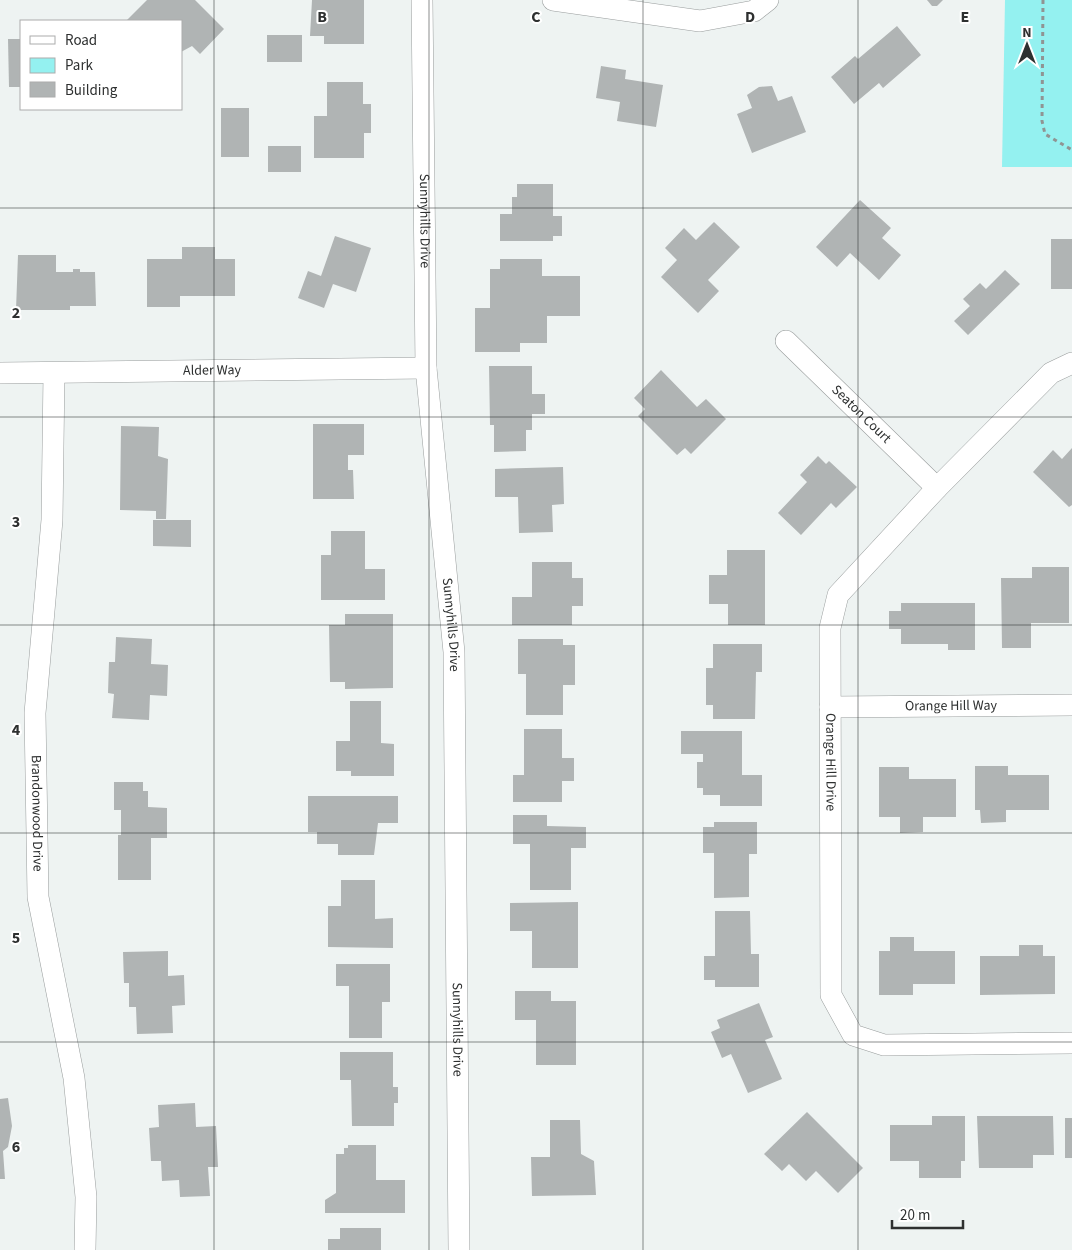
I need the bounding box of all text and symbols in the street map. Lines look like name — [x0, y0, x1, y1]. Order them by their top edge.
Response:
text: B — [317, 6, 327, 28]
text: C — [531, 6, 541, 28]
text: D — [745, 6, 755, 28]
text: E — [961, 6, 969, 28]
legend — [20, 20, 182, 110]
north arrow — [1002, 20, 1052, 70]
text: N — [1022, 23, 1032, 43]
text: Road — [65, 30, 97, 51]
text: Park — [65, 55, 94, 76]
text: Building — [65, 80, 118, 101]
street label: Sunnyhills Drive — [414, 174, 435, 268]
text: 2 — [12, 302, 20, 324]
street label: Alder Way — [183, 360, 242, 381]
street label: Seaton Court — [827, 380, 896, 448]
text: 3 — [12, 511, 20, 533]
street label: Sunnyhills Drive — [437, 577, 464, 672]
street label: Orange Hill Way — [905, 696, 998, 716]
street label: Orange Hill Drive — [820, 713, 840, 811]
text: 4 — [12, 719, 21, 741]
street label: Brandonwood Drive — [26, 755, 48, 872]
text: 5 — [12, 927, 20, 949]
street label: Sunnyhills Drive — [447, 982, 468, 1077]
text: 6 — [12, 1136, 20, 1158]
scale bar — [892, 1198, 963, 1230]
text: 20 m — [900, 1205, 930, 1226]

